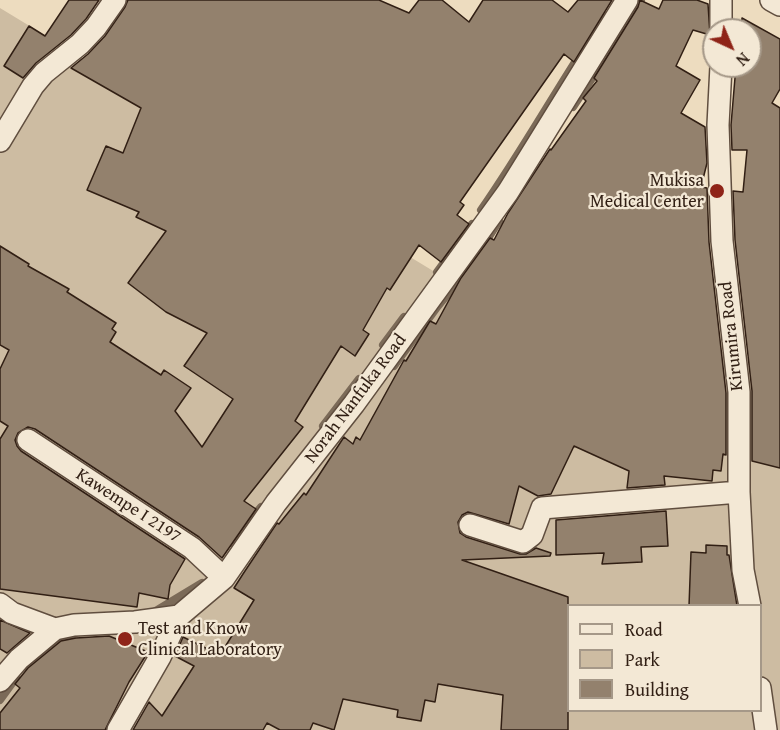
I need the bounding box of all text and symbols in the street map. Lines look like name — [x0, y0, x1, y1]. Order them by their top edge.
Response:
north arrow — [702, 18, 762, 78]
text: N — [731, 47, 755, 72]
place label: Mukisa Medical Center — [590, 170, 704, 213]
marker: Mukisa Medical Center — [708, 182, 726, 200]
street label: Kirumira Road — [716, 280, 748, 392]
street label: Norah Nanfuka Road — [300, 330, 412, 468]
street label: Kawempe I 2197 — [71, 464, 185, 548]
legend — [567, 604, 762, 712]
text: Road — [625, 616, 663, 643]
place label: Test and Know Clinical Laboratory — [138, 618, 282, 660]
marker: Test and Know Clinical Laboratory — [116, 630, 134, 648]
text: Park — [625, 646, 660, 673]
text: Building — [625, 676, 689, 703]

